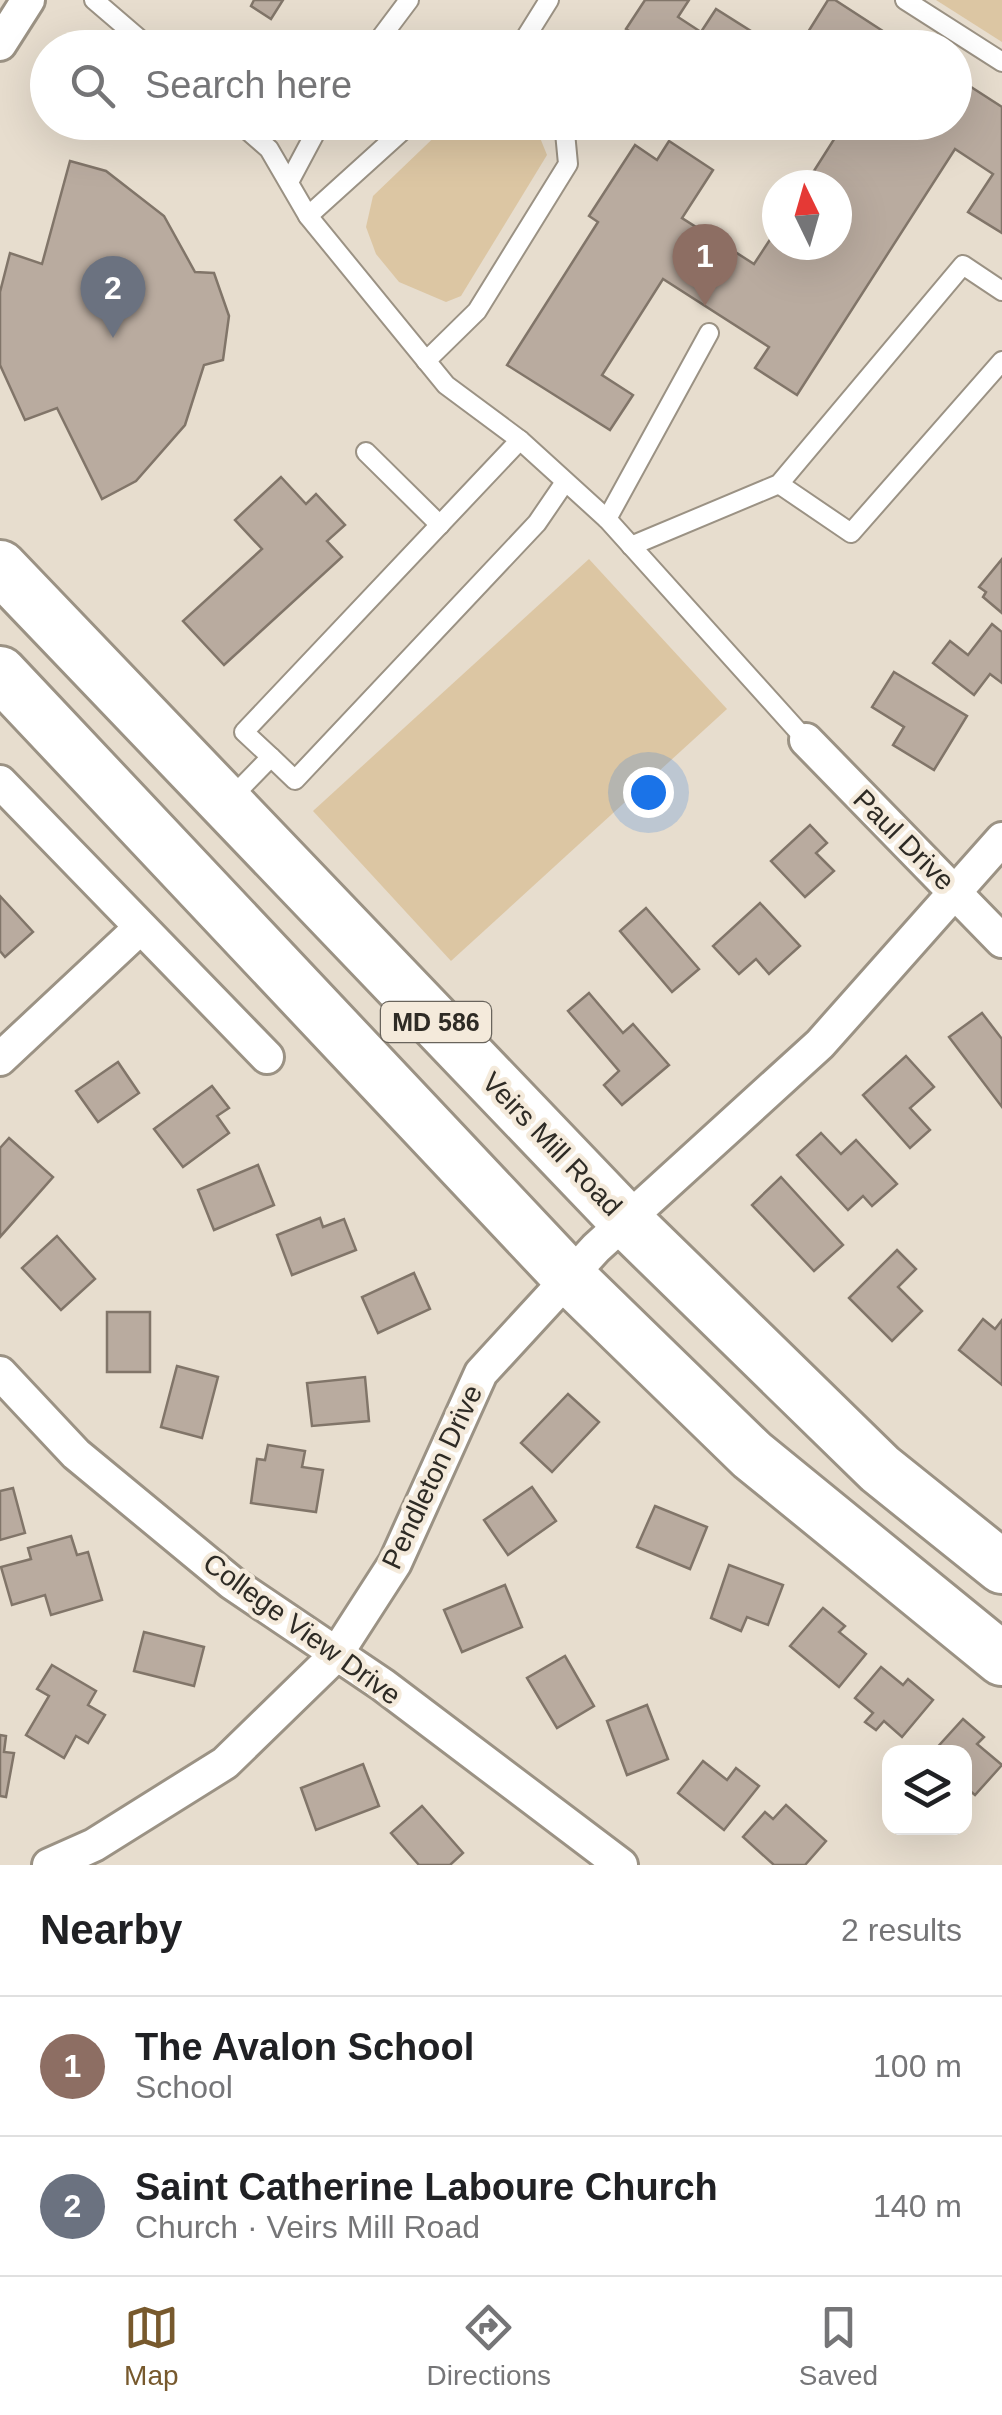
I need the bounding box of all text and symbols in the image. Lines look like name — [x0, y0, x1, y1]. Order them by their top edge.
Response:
search box — [30, 30, 972, 140]
icon: search — [65, 58, 120, 113]
text: Search here — [145, 64, 352, 106]
north arrow — [762, 170, 852, 260]
pin: 1 — [672, 224, 738, 306]
pin: 2 — [80, 255, 146, 338]
your location — [623, 767, 674, 818]
street label: Paul Drive — [847, 783, 961, 897]
road number: MD 586 — [381, 1002, 491, 1042]
street label: Veirs Mill Road — [476, 1066, 628, 1222]
street label: Pendleton Drive — [376, 1380, 488, 1574]
street label: College View Drive — [197, 1547, 407, 1711]
map controls — [882, 1745, 972, 1835]
button: layers — [882, 1745, 972, 1835]
text: Nearby — [40, 1906, 182, 1953]
text: 2 results — [841, 1912, 962, 1948]
text: The Avalon School — [135, 2026, 474, 2068]
text: 1 — [64, 2048, 81, 2084]
text: 100 m — [873, 2048, 962, 2084]
text: School — [135, 2069, 233, 2105]
text: Saint Catherine Laboure Church — [135, 2166, 718, 2208]
text: 2 — [64, 2188, 81, 2224]
text: 140 m — [873, 2188, 962, 2224]
text: Church · Veirs Mill Road — [135, 2209, 480, 2245]
tab: Map — [124, 2300, 179, 2392]
tab: Directions — [427, 2300, 551, 2392]
tab: Saved — [799, 2300, 878, 2392]

